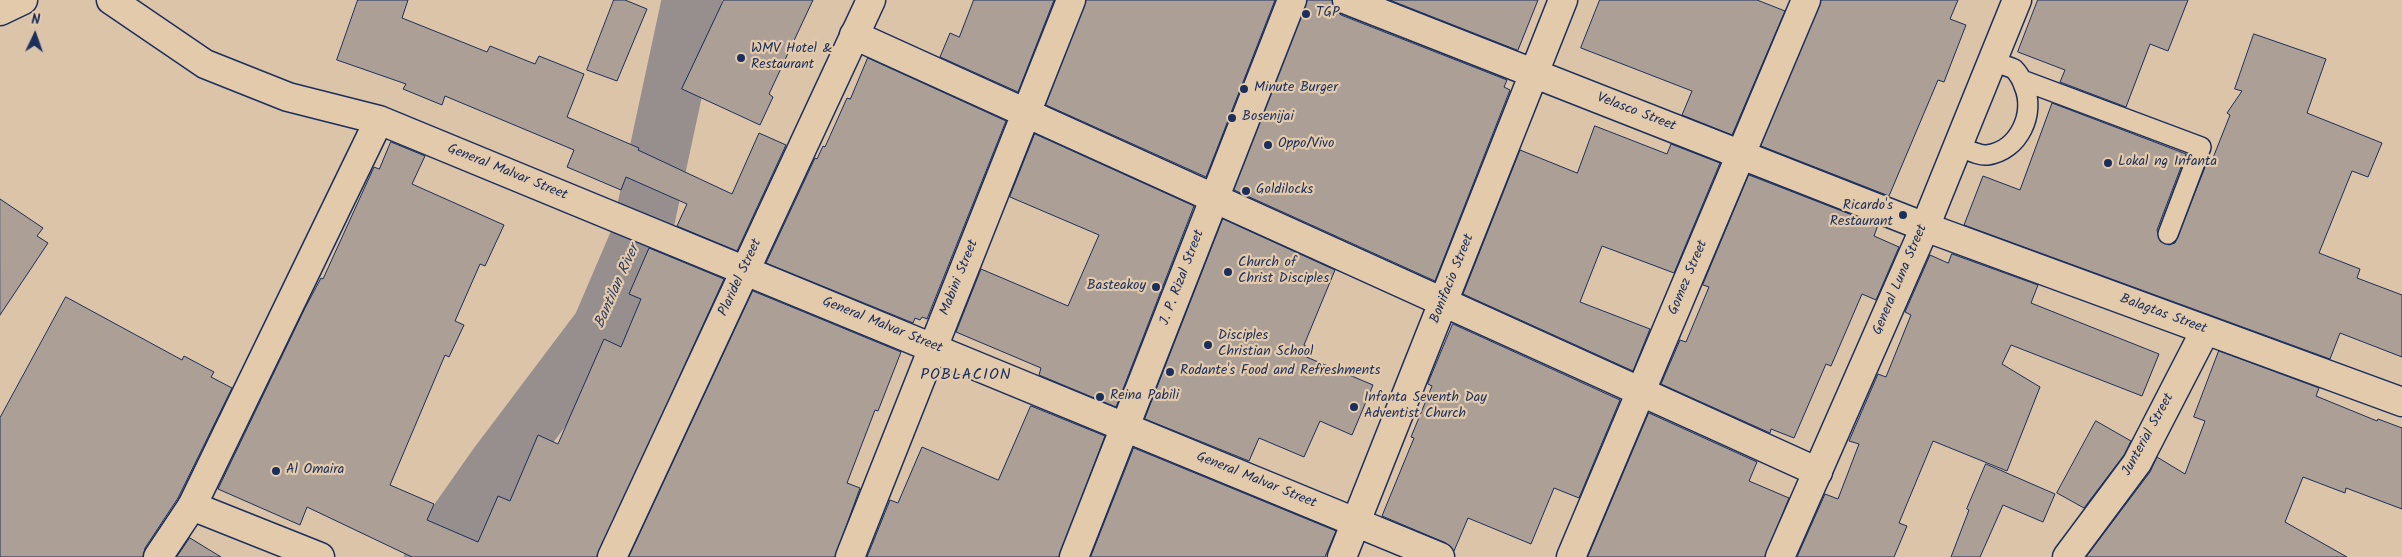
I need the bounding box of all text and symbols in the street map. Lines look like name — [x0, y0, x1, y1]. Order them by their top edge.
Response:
place label: TGP — [1316, 6, 1340, 22]
marker: TGP — [1300, 8, 1312, 20]
text: N — [31, 9, 41, 31]
north arrow — [10, 10, 60, 60]
place label: WMV Hotel & Restaurant — [751, 42, 832, 74]
marker: WMV Hotel & Restaurant — [735, 52, 747, 64]
place label: Minute Burger — [1254, 81, 1338, 97]
marker: Minute Burger — [1238, 83, 1250, 95]
street label: Velasco Street — [1594, 90, 1678, 136]
place label: Bosenijai — [1242, 110, 1294, 126]
marker: Bosenijai — [1226, 112, 1238, 124]
place label: Oppo/Vivo — [1278, 137, 1334, 153]
marker: Oppo/Vivo — [1262, 139, 1274, 151]
street label: General Malvar Street — [444, 141, 570, 205]
place label: Lokal ng Infanta — [2118, 155, 2217, 171]
marker: Lokal ng Infanta — [2102, 157, 2114, 169]
place label: Goldilocks — [1256, 183, 1313, 199]
marker: Goldilocks — [1240, 185, 1252, 197]
place label: Ricardo's Restaurant — [1830, 199, 1893, 232]
marker: Ricardo's Restaurant — [1897, 209, 1909, 221]
street label: General Luna Street — [1870, 222, 1932, 338]
street label: J. P. Rizal Street — [1157, 228, 1209, 328]
street label: Bonifacio Street — [1427, 232, 1479, 326]
street label: Plaridel Street — [716, 237, 766, 319]
street label: Mabini Street — [937, 238, 983, 318]
street label: Gomez Street — [1666, 238, 1712, 318]
water label: Bantilan River — [592, 243, 644, 331]
place label: Church of Christ Disciples — [1238, 256, 1329, 288]
marker: Church of Christ Disciples — [1222, 266, 1234, 278]
place label: Basteakoy — [1087, 279, 1146, 295]
marker: Basteakoy — [1150, 281, 1162, 293]
street label: Balagtas Street — [2117, 292, 2209, 338]
street label: General Malvar Street — [819, 294, 945, 358]
place label: Disciples Christian School — [1218, 329, 1313, 362]
marker: Disciples Christian School — [1202, 339, 1214, 351]
place label: Rodante's Food and Refreshments — [1180, 364, 1381, 380]
district label: POBLACION — [919, 366, 1013, 386]
marker: Rodante's Food and Refreshments — [1164, 366, 1176, 378]
place label: Reina Pabili — [1110, 389, 1179, 405]
marker: Reina Pabili — [1094, 391, 1106, 403]
place label: Infanta Seventh Day Adventist Church — [1364, 391, 1487, 424]
street label: Junterial Street — [2119, 391, 2179, 479]
marker: Infanta Seventh Day Adventist Church — [1348, 401, 1360, 413]
street label: General Malvar Street — [1193, 449, 1319, 513]
place label: Al Omaira — [286, 463, 344, 479]
marker: Al Omaira — [270, 465, 282, 477]

